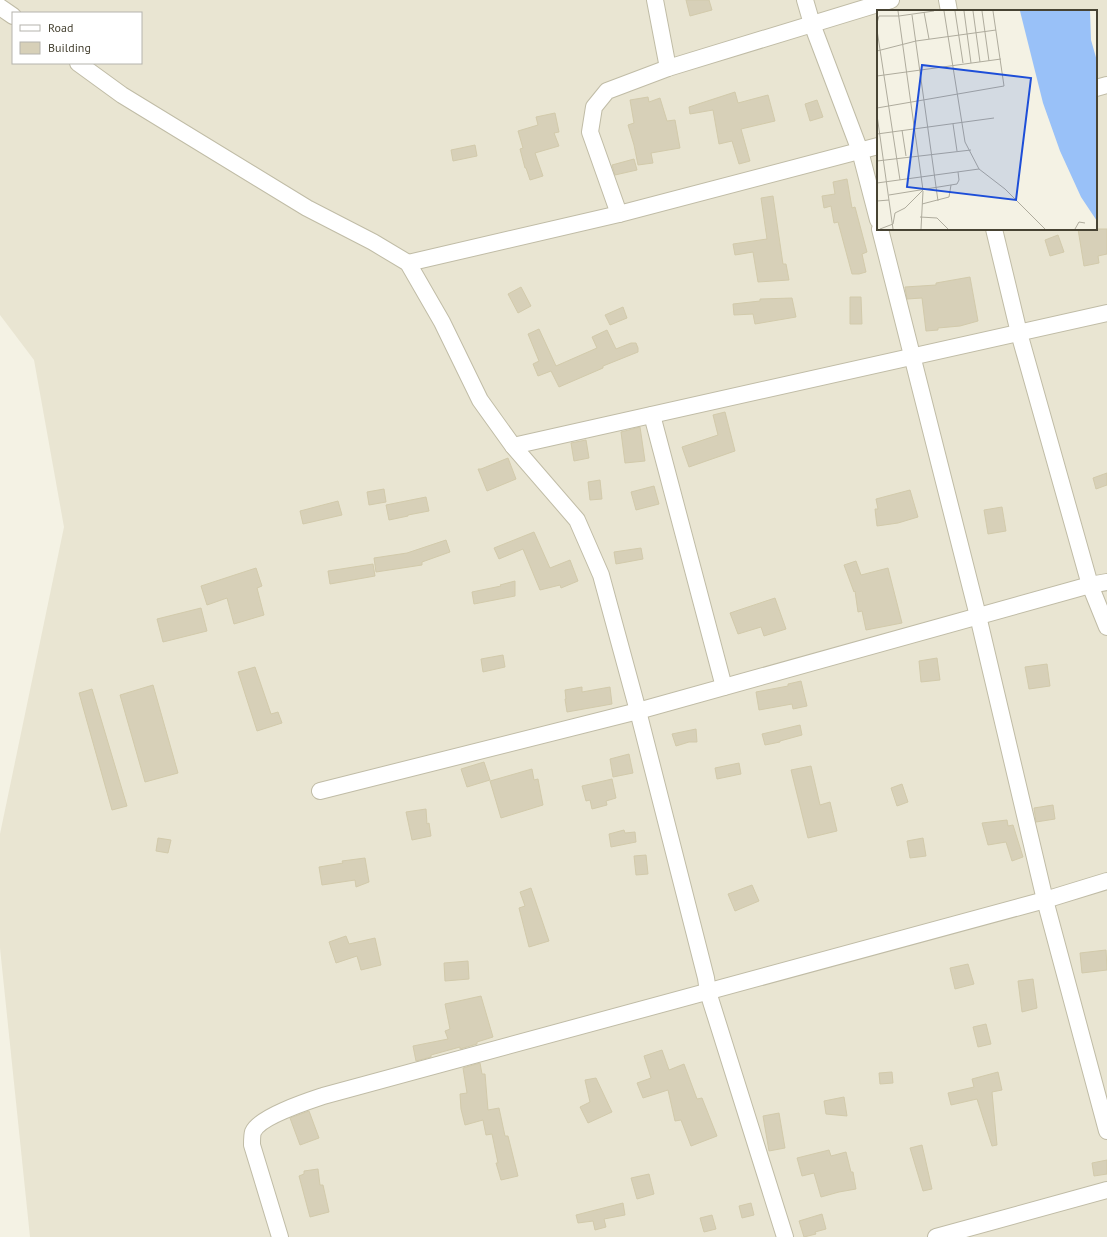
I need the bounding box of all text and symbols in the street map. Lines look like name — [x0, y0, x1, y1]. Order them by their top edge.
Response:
inset map — [877, 10, 1097, 230]
legend — [12, 12, 142, 64]
text: Road — [48, 20, 73, 35]
text: Building — [48, 40, 91, 55]

